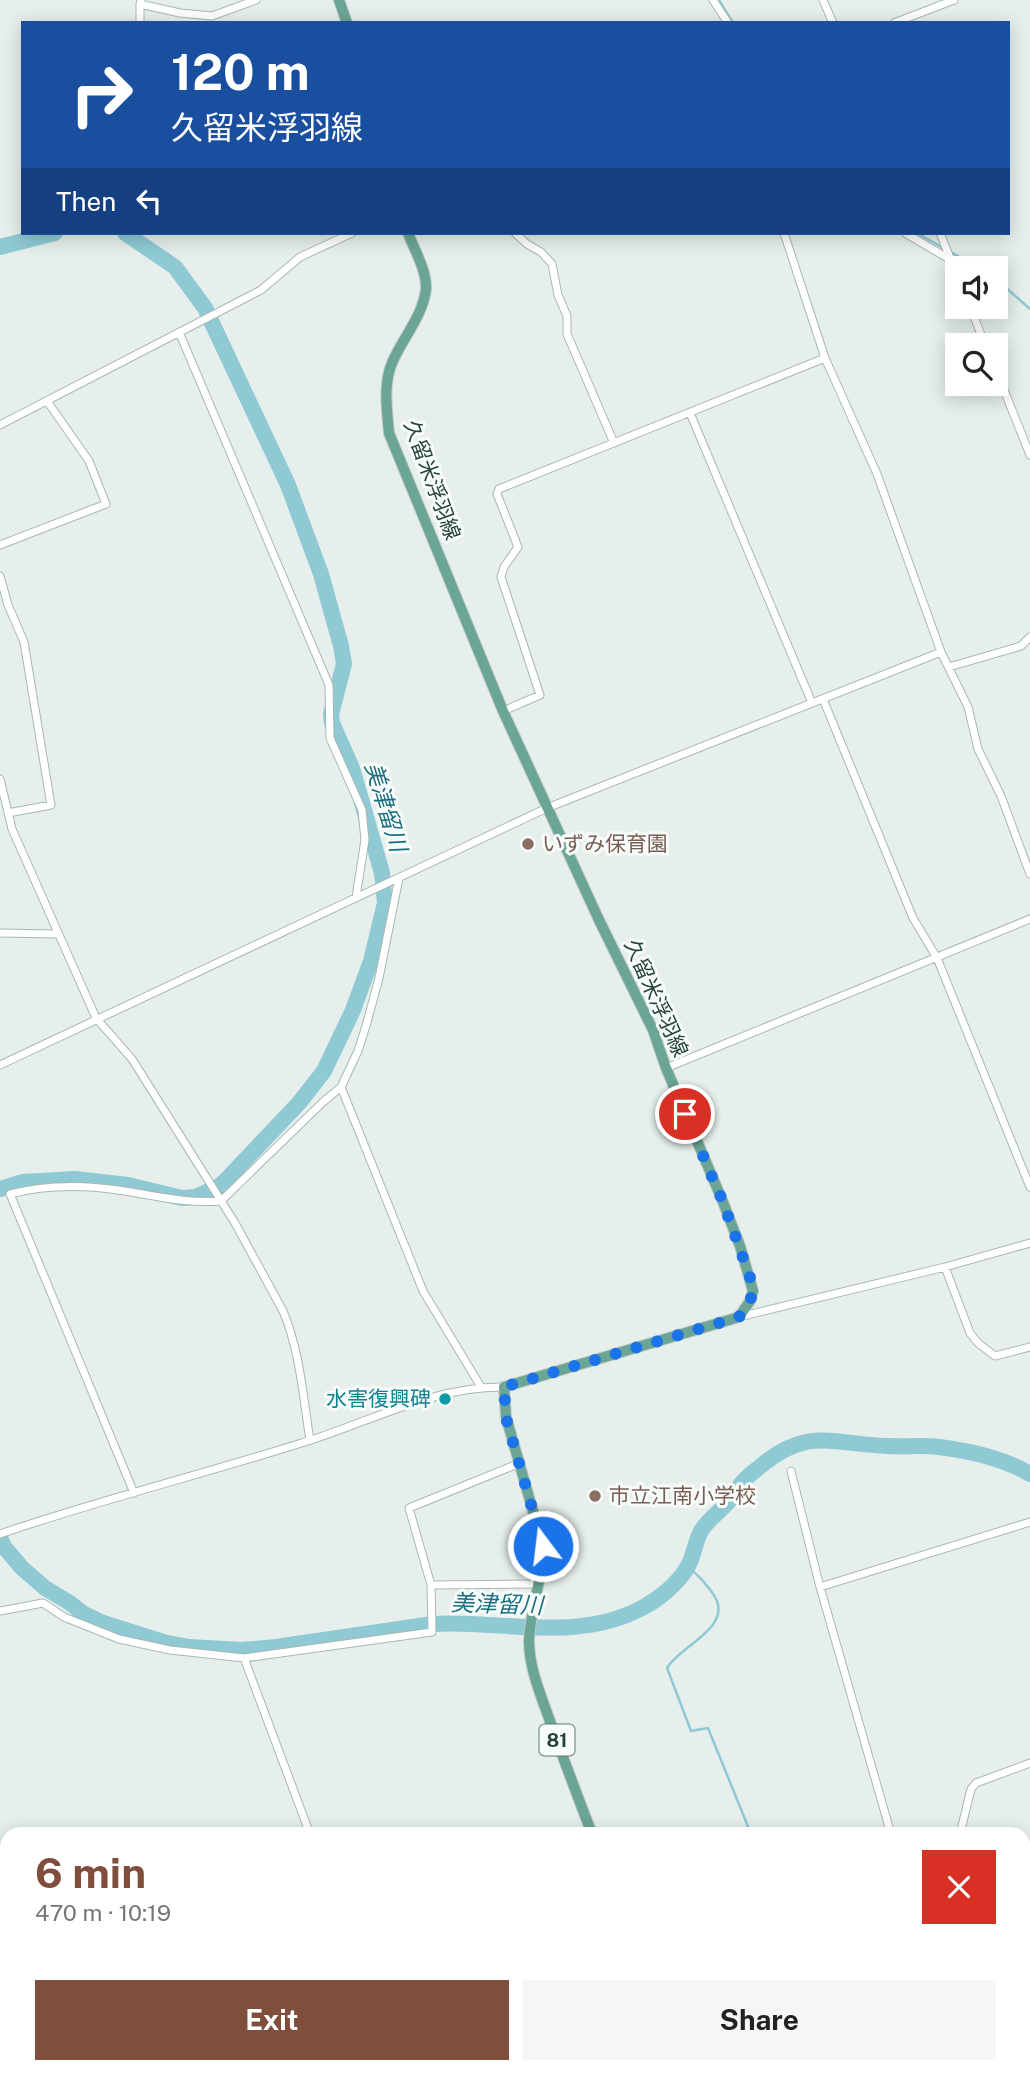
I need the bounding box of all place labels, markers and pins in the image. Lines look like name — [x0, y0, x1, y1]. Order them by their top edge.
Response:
place label: いずみ保育園 — [542, 831, 668, 856]
marker: いずみ保育園 — [520, 836, 536, 852]
pin — [655, 1084, 715, 1144]
place label: 水害復興碑 — [326, 1386, 431, 1411]
marker: 水害復興碑 — [437, 1391, 453, 1407]
place label: 市立江南小学校 — [609, 1483, 756, 1508]
marker: 市立江南小学校 — [587, 1488, 603, 1504]

